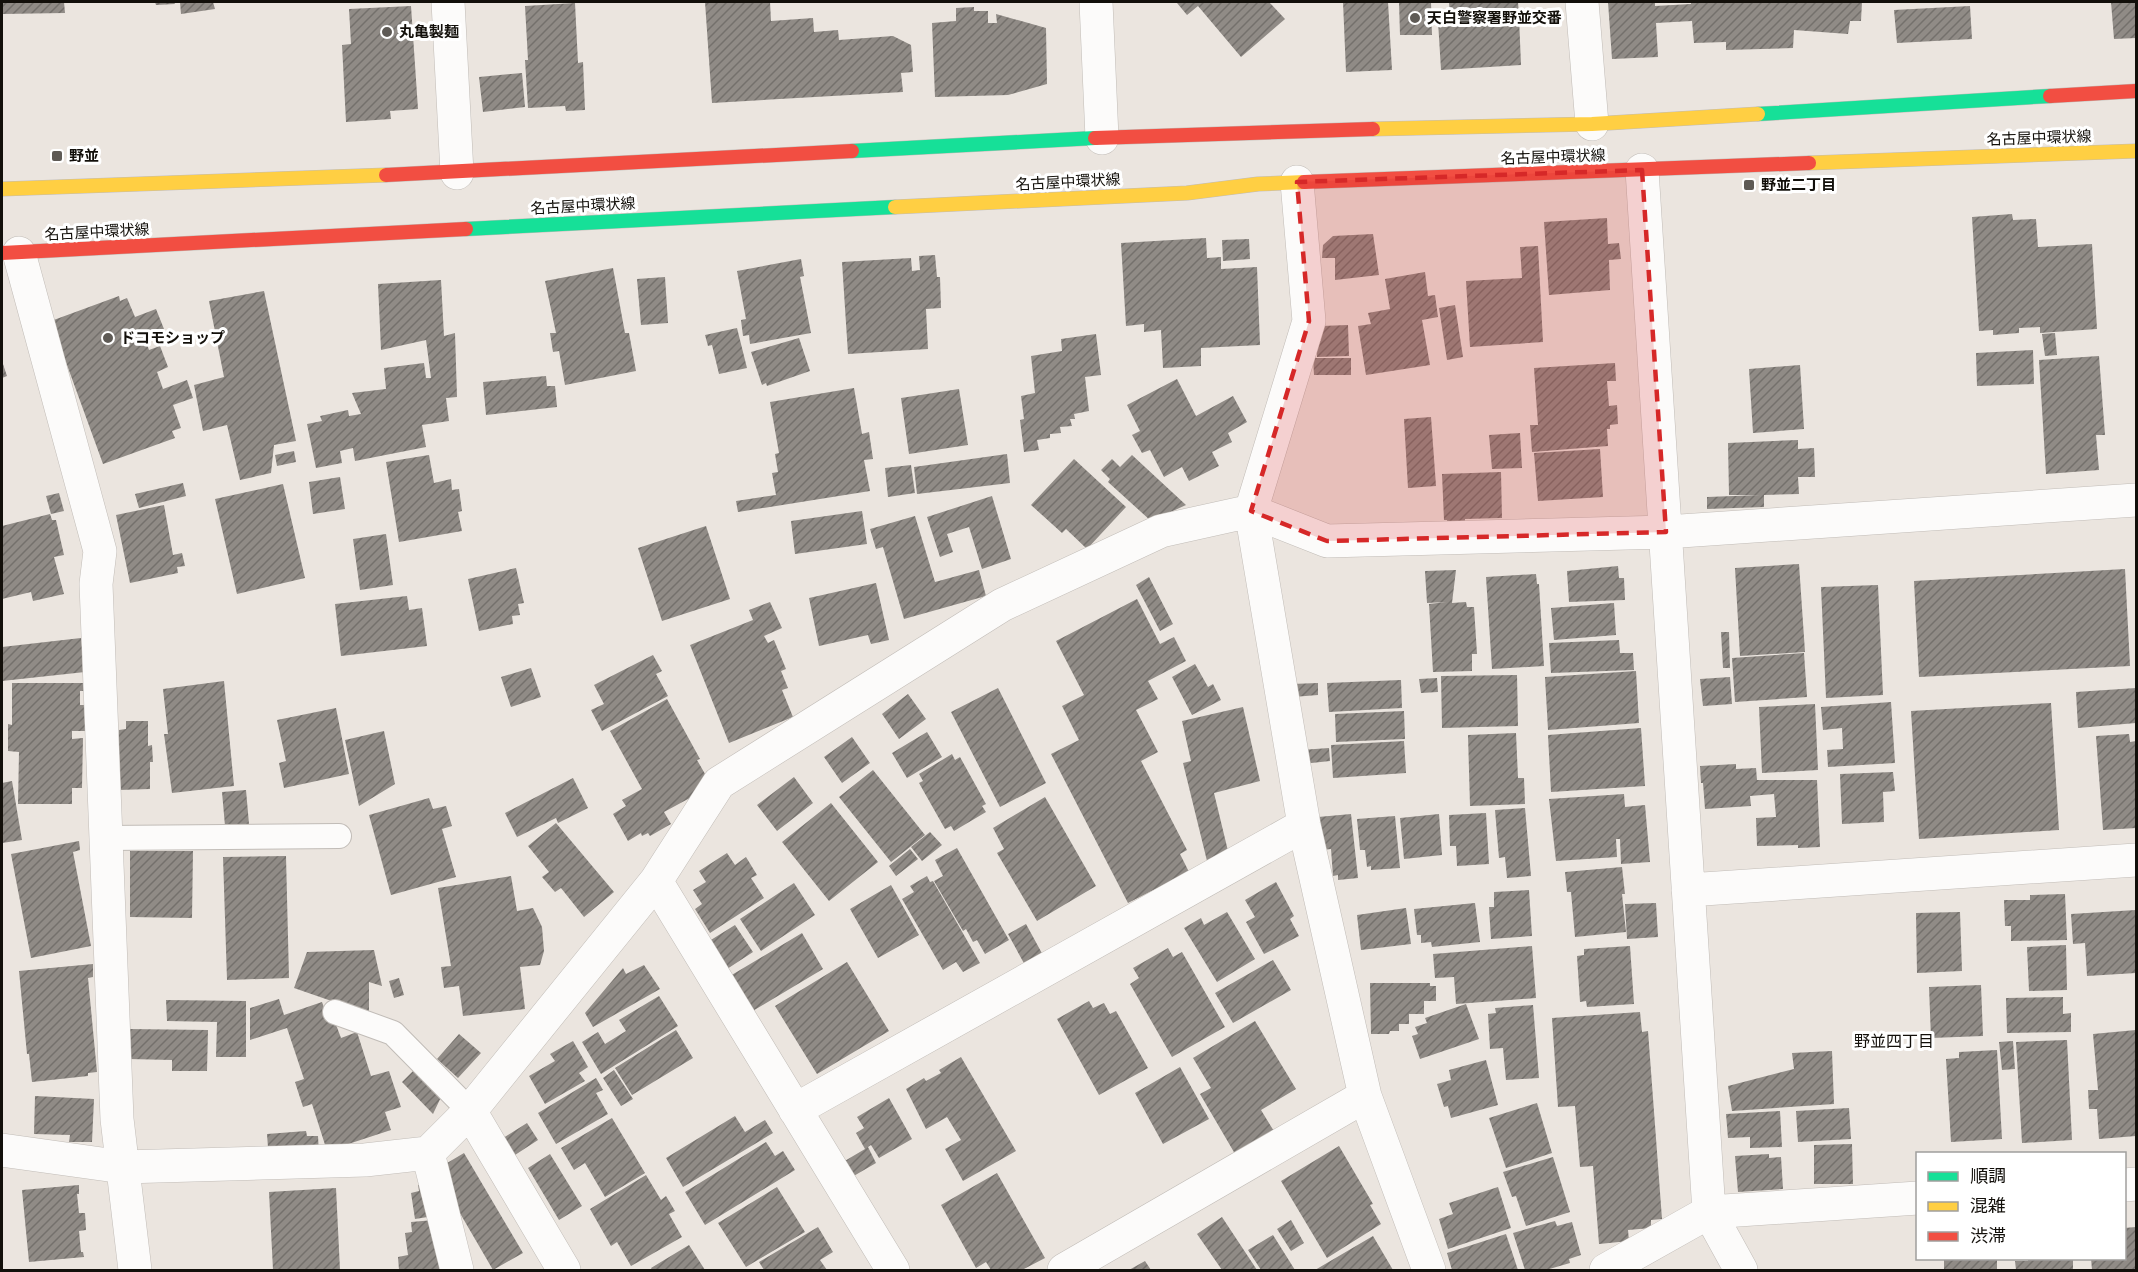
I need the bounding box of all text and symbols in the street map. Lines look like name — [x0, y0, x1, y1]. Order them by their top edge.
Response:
place label: 天白警察署野並交番 — [1427, 8, 1562, 27]
marker: 天白警察署野並交番 — [1408, 11, 1422, 25]
place label: 丸亀製麺 — [399, 22, 459, 41]
marker: 丸亀製麺 — [380, 25, 394, 39]
street label: 名古屋中環状線 — [1986, 126, 2092, 149]
street label: 名古屋中環状線 — [1500, 145, 1606, 168]
place label: 野並 — [69, 146, 99, 165]
marker: 野並 — [50, 149, 64, 163]
street label: 名古屋中環状線 — [1015, 169, 1121, 194]
place label: 野並二丁目 — [1761, 175, 1836, 194]
marker: 野並二丁目 — [1742, 178, 1756, 192]
street label: 名古屋中環状線 — [530, 193, 636, 218]
street label: 名古屋中環状線 — [44, 219, 150, 244]
place label: ドコモショップ — [120, 328, 225, 347]
marker: ドコモショップ — [101, 331, 115, 345]
district label: 野並四丁目 — [1854, 1031, 1934, 1051]
legend — [1916, 1152, 2126, 1260]
text: 順調 — [1970, 1164, 2006, 1187]
text: 混雑 — [1970, 1194, 2006, 1217]
text: 渋滞 — [1970, 1224, 2006, 1247]

